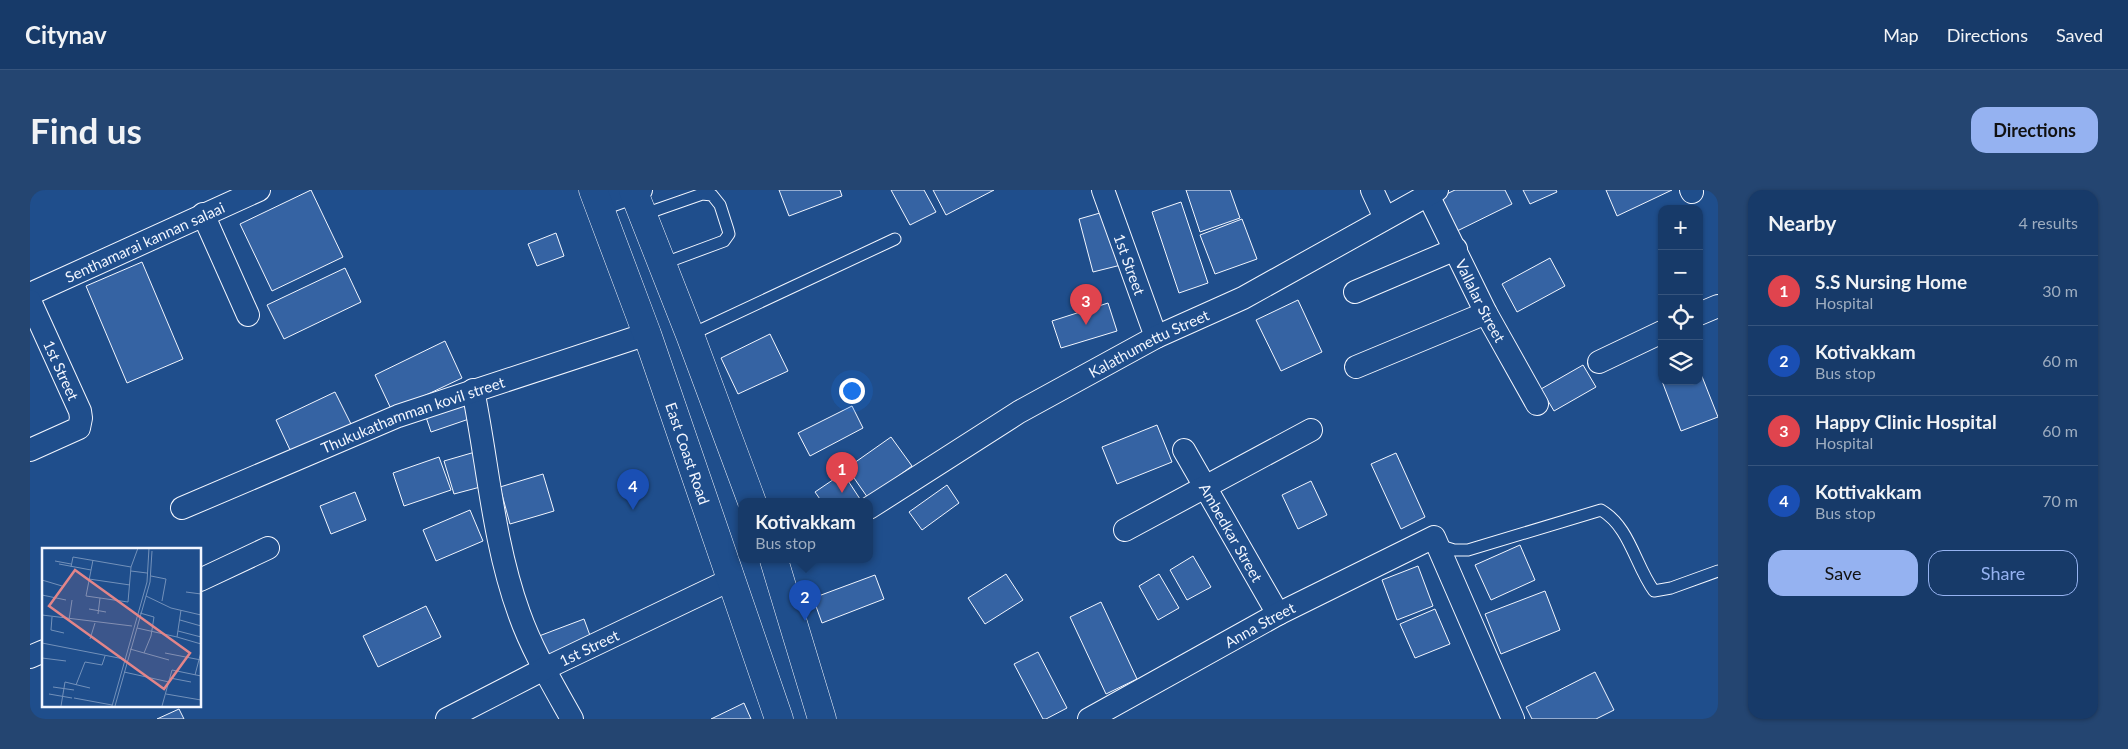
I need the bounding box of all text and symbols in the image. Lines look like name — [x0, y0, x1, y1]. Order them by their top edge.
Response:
text: Citynav — [25, 20, 107, 49]
text: Map — [1883, 24, 1919, 46]
text: Directions — [1947, 24, 2028, 46]
text: Saved — [2056, 24, 2103, 46]
button: Directions — [1971, 107, 2098, 153]
text: Find us — [30, 109, 142, 151]
street label: Senthamarai kannan salaai — [62, 198, 227, 286]
map controls — [1658, 205, 1703, 385]
button: + — [1658, 205, 1703, 250]
text: Nearby — [1768, 210, 1836, 235]
text: 4 results — [2018, 213, 2078, 232]
street label: 1st Street — [1110, 231, 1149, 298]
button: − — [1658, 250, 1703, 295]
street label: Vallalar Street — [1452, 256, 1510, 346]
text: S.S Nursing Home — [1815, 270, 1967, 293]
text: 1 — [1779, 281, 1789, 300]
text: 30 m — [2042, 281, 2078, 300]
pin: 3 — [1070, 284, 1102, 325]
text: Hospital — [1815, 293, 1873, 312]
button: locate — [1658, 295, 1703, 340]
street label: Kalathumettu Street — [1085, 305, 1212, 381]
street label: 1st Street — [40, 337, 83, 404]
button: layers — [1658, 340, 1703, 385]
text: Kotivakkam — [1815, 340, 1916, 363]
text: 2 — [1779, 351, 1789, 370]
text: 60 m — [2042, 351, 2078, 370]
text: Bus stop — [1815, 363, 1876, 382]
street label: Thukukathamman kovil street — [318, 372, 507, 457]
your location — [839, 378, 865, 404]
street label: East Coast Road — [662, 400, 714, 507]
text: Happy Clinic Hospital — [1815, 410, 1997, 433]
text: 3 — [1779, 421, 1789, 440]
text: 60 m — [2042, 421, 2078, 440]
text: Hospital — [1815, 433, 1873, 452]
pin: 1 — [826, 452, 858, 493]
pin: 4 — [617, 469, 649, 510]
street label: Ambedkar Street — [1196, 480, 1267, 586]
text: Kottivakkam — [1815, 480, 1922, 503]
text: 4 — [1779, 491, 1789, 510]
text: 70 m — [2042, 491, 2078, 510]
popup — [738, 498, 873, 563]
text: Bus stop — [1815, 503, 1876, 522]
text: Kotivakkam — [755, 510, 856, 533]
text: Bus stop — [755, 533, 816, 552]
inset map — [42, 548, 201, 706]
button: Save — [1768, 550, 1918, 596]
button: Share — [1928, 550, 2078, 596]
pin: 2 — [789, 580, 821, 621]
street label: Anna Street — [1221, 598, 1298, 651]
street label: 1st Street — [556, 625, 622, 669]

